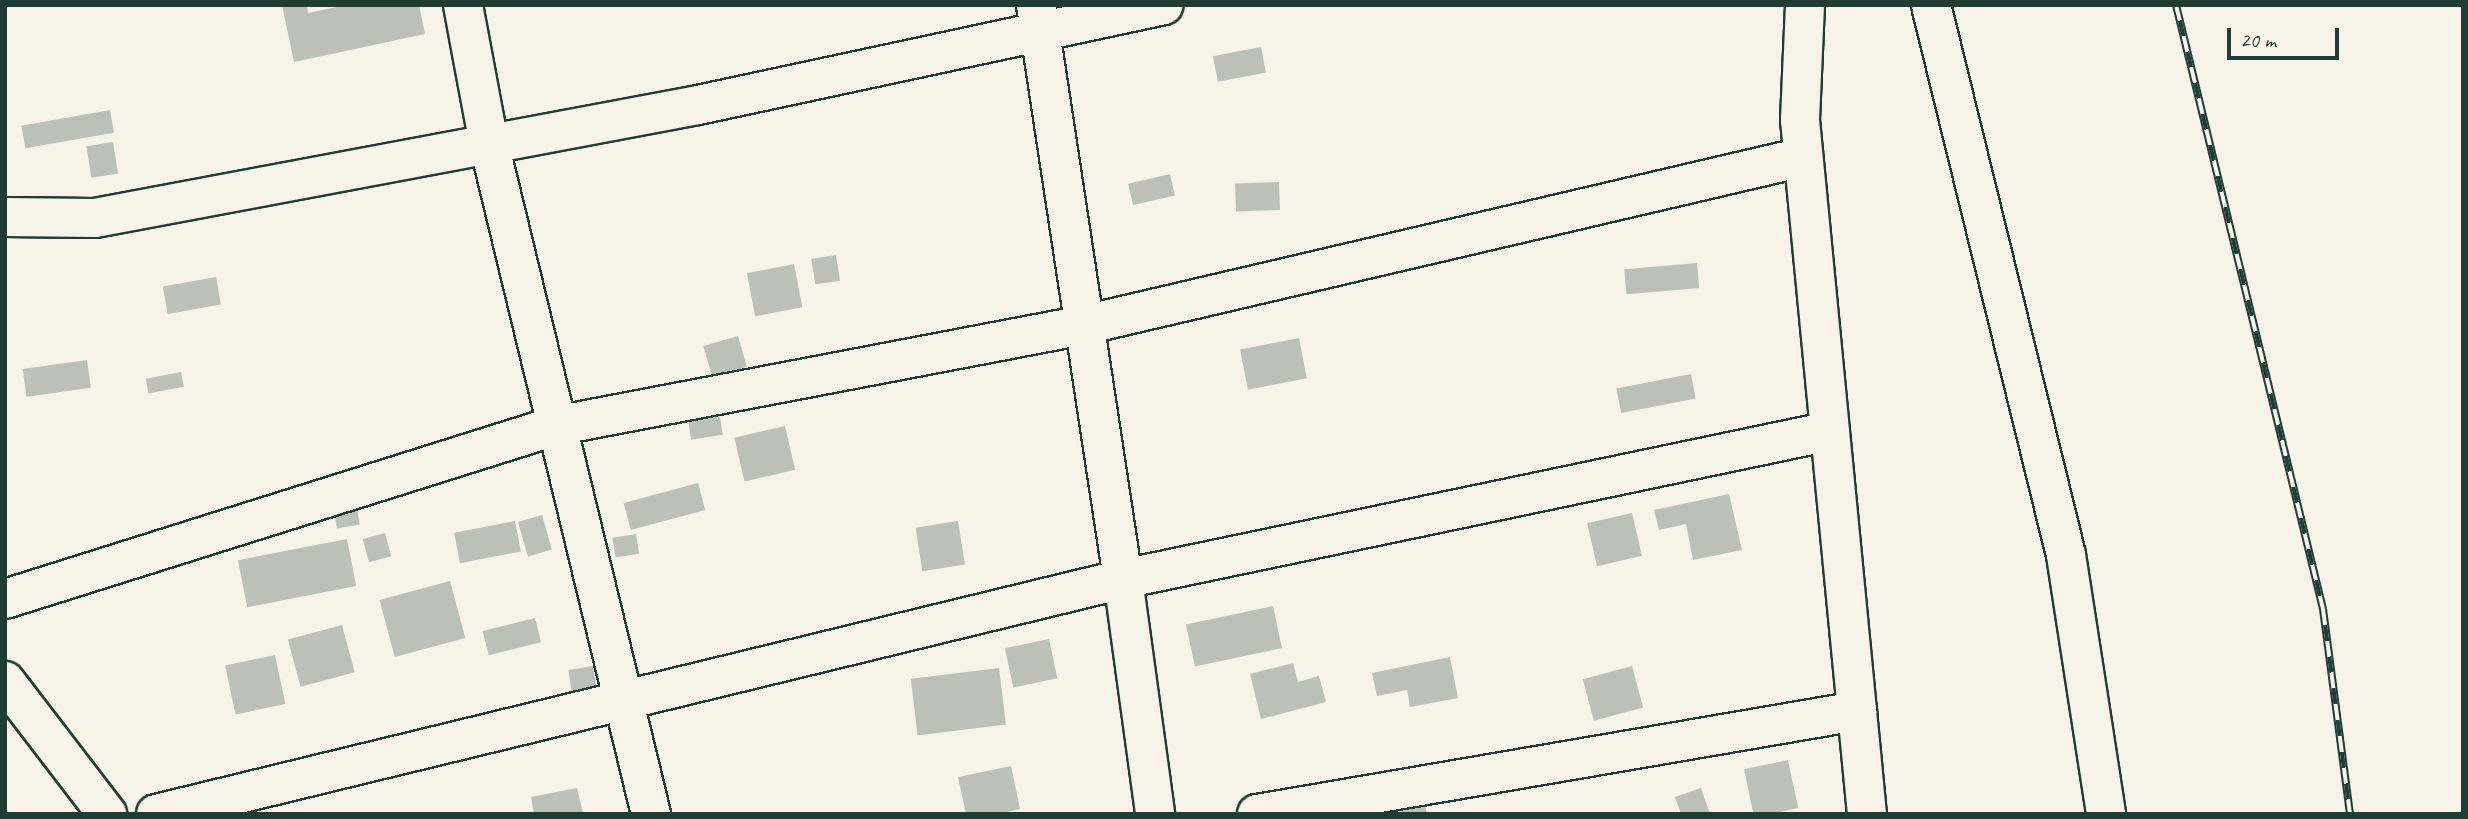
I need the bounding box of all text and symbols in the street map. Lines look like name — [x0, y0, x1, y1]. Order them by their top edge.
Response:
scale bar — [2230, 14, 2342, 58]
text: 20 m — [2240, 27, 2276, 53]

